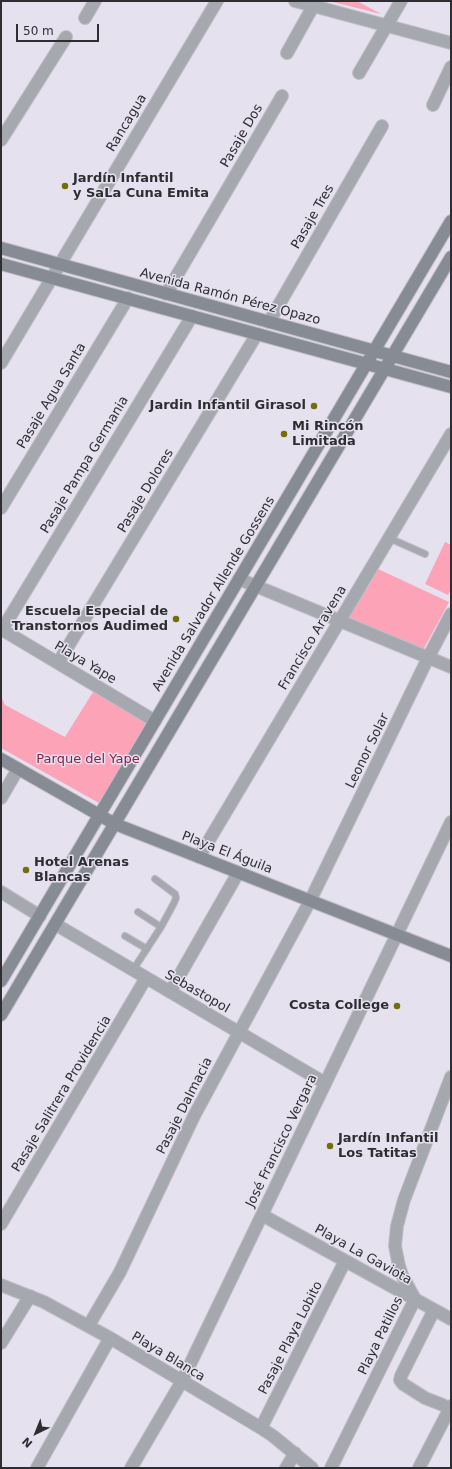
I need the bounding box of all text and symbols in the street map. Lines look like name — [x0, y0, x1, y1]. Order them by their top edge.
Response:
scale bar — [18, 16, 101, 42]
text: 50 m — [23, 24, 54, 38]
street label: Rancagua — [104, 91, 150, 155]
street label: Pasaje Dos — [218, 102, 266, 170]
place label: Jardín Infantil y SaLa Cuna Emita — [73, 171, 209, 202]
marker: Jardín Infantil y SaLa Cuna Emita — [60, 181, 70, 191]
street label: Pasaje Tres — [288, 182, 338, 252]
street label: Avenida Ramón Pérez Opazo — [138, 265, 322, 329]
street label: Pasaje Agua Santa — [14, 340, 90, 452]
street label: Pasaje Pampa Germania — [38, 393, 132, 537]
place label: Jardin Infantil Girasol — [150, 398, 306, 414]
marker: Jardin Infantil Girasol — [309, 401, 319, 411]
place label: Mi Rincón Limitada — [292, 419, 364, 450]
marker: Mi Rincón Limitada — [279, 429, 289, 439]
street label: Pasaje Dolores — [115, 446, 177, 536]
street label: Avenida Salvador Allende Gossens — [149, 494, 279, 694]
street label: Francisco Aravena — [276, 583, 350, 693]
place label: Escuela Especial de Transtornos Audimed — [12, 604, 168, 635]
marker: Escuela Especial de Transtornos Audimed — [171, 614, 181, 624]
street label: Playa Yape — [51, 638, 119, 688]
street label: Leonor Solar — [343, 711, 393, 791]
park label: Parque del Yape — [36, 752, 140, 768]
street label: Playa El Águila — [180, 829, 274, 877]
place label: Hotel Arenas Blancas — [34, 855, 129, 886]
marker: Hotel Arenas Blancas — [21, 865, 31, 875]
street label: Sebastopol — [162, 967, 232, 1017]
place label: Costa College — [289, 998, 389, 1014]
marker: Costa College — [392, 1001, 402, 1011]
street label: Pasaje Salitrera Providencia — [9, 1013, 115, 1175]
street label: Pasaje Dalmacia — [154, 1055, 216, 1157]
street label: José Francisco Vergara — [243, 1072, 321, 1210]
place label: Jardín Infantil Los Tatitas — [338, 1131, 438, 1162]
marker: Jardín Infantil Los Tatitas — [325, 1141, 335, 1151]
street label: Playa La Gaviota — [312, 1222, 414, 1288]
street label: Pasaje Playa Lobito — [256, 1279, 326, 1397]
street label: Playa Patillos — [355, 1294, 407, 1378]
street label: Playa Blanca — [128, 1329, 208, 1385]
north arrow — [16, 1413, 56, 1453]
text: N — [20, 1434, 35, 1450]

